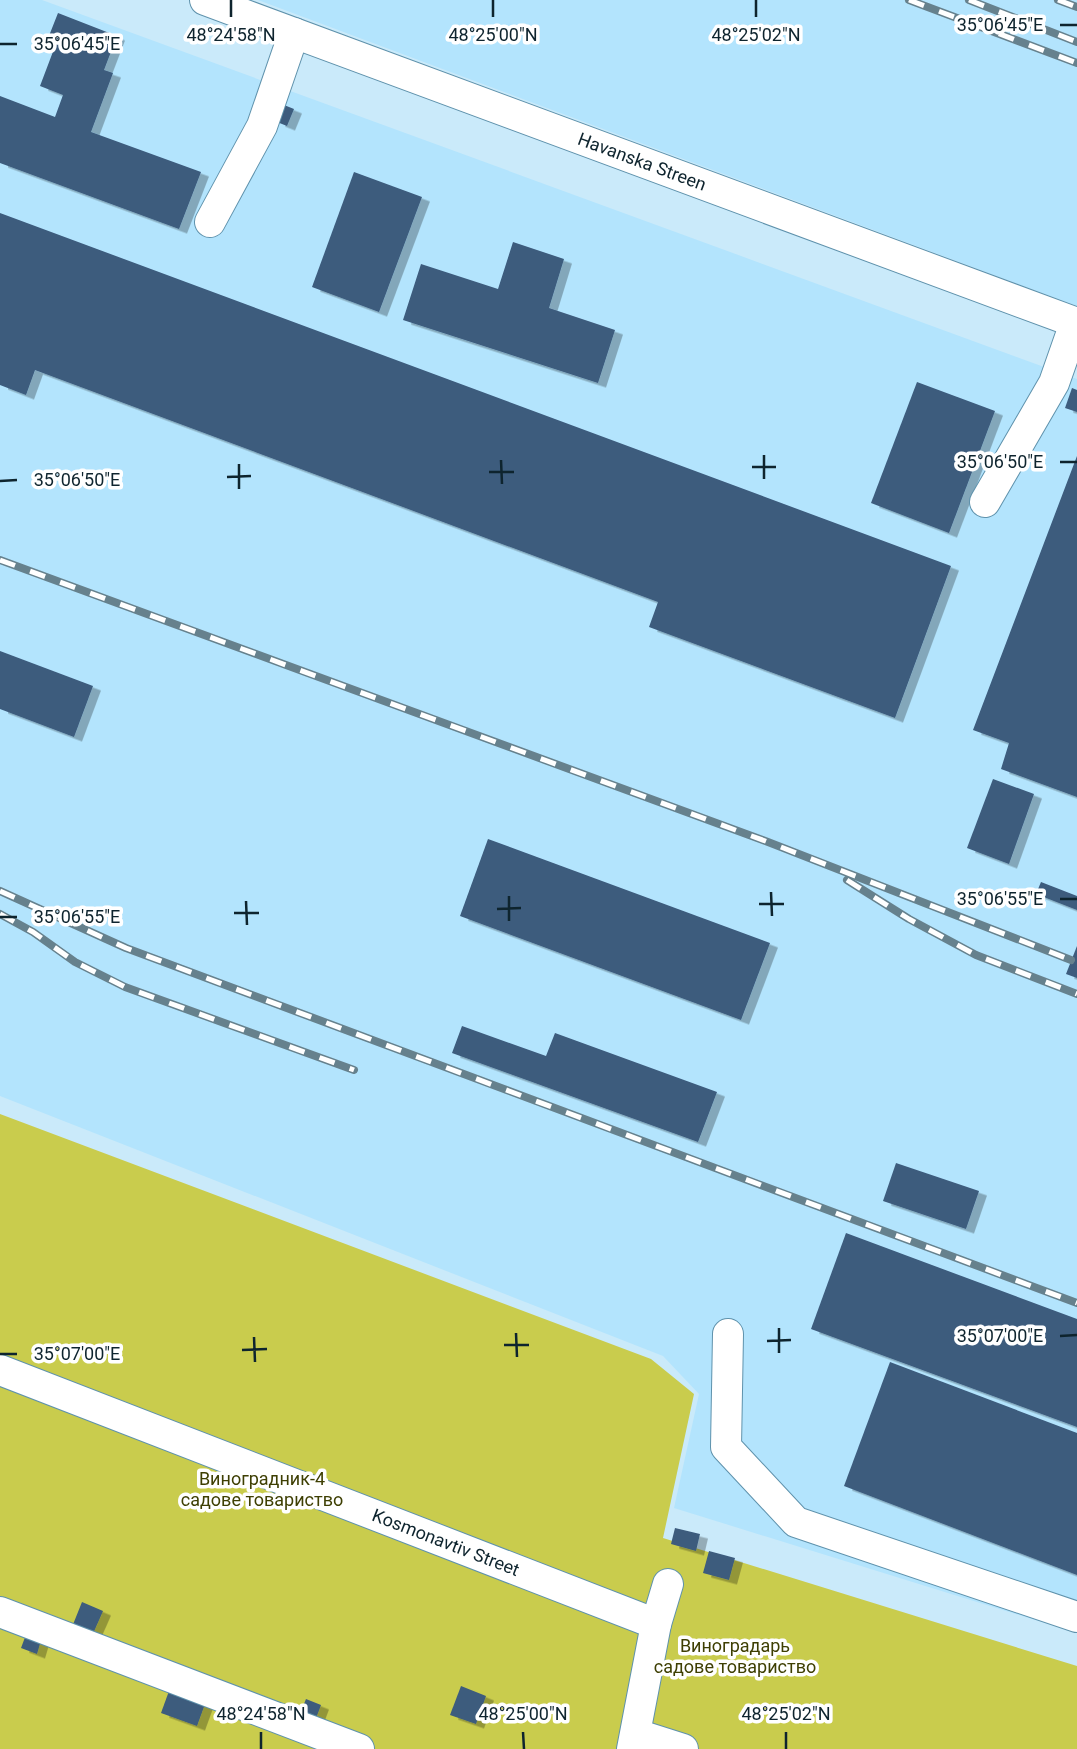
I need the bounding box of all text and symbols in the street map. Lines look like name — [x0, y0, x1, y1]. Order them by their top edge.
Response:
text: 35°06'45"E — [957, 14, 1043, 35]
text: 48°24'58"N — [186, 24, 276, 45]
text: 48°25'00"N — [448, 24, 538, 45]
text: 48°25'02"N — [711, 24, 801, 45]
text: 35°06'45"E — [34, 33, 120, 54]
street label: Havanska Streen — [575, 128, 709, 195]
text: 35°06'50"E — [957, 451, 1043, 472]
text: 35°06'50"E — [34, 469, 120, 490]
text: 35°06'55"E — [957, 888, 1043, 909]
text: 35°06'55"E — [34, 906, 120, 927]
text: 35°07'00"E — [957, 1325, 1043, 1346]
text: 35°07'00"E — [34, 1343, 120, 1364]
park label: Виноградник-4 садове товариство — [181, 1468, 343, 1510]
street label: Kosmonavtiv Street — [369, 1504, 523, 1580]
park label: Виноградарь садове товариство — [654, 1635, 816, 1677]
text: 48°24'58"N — [216, 1703, 306, 1724]
text: 48°25'00"N — [478, 1703, 568, 1724]
text: 48°25'02"N — [741, 1703, 831, 1724]

